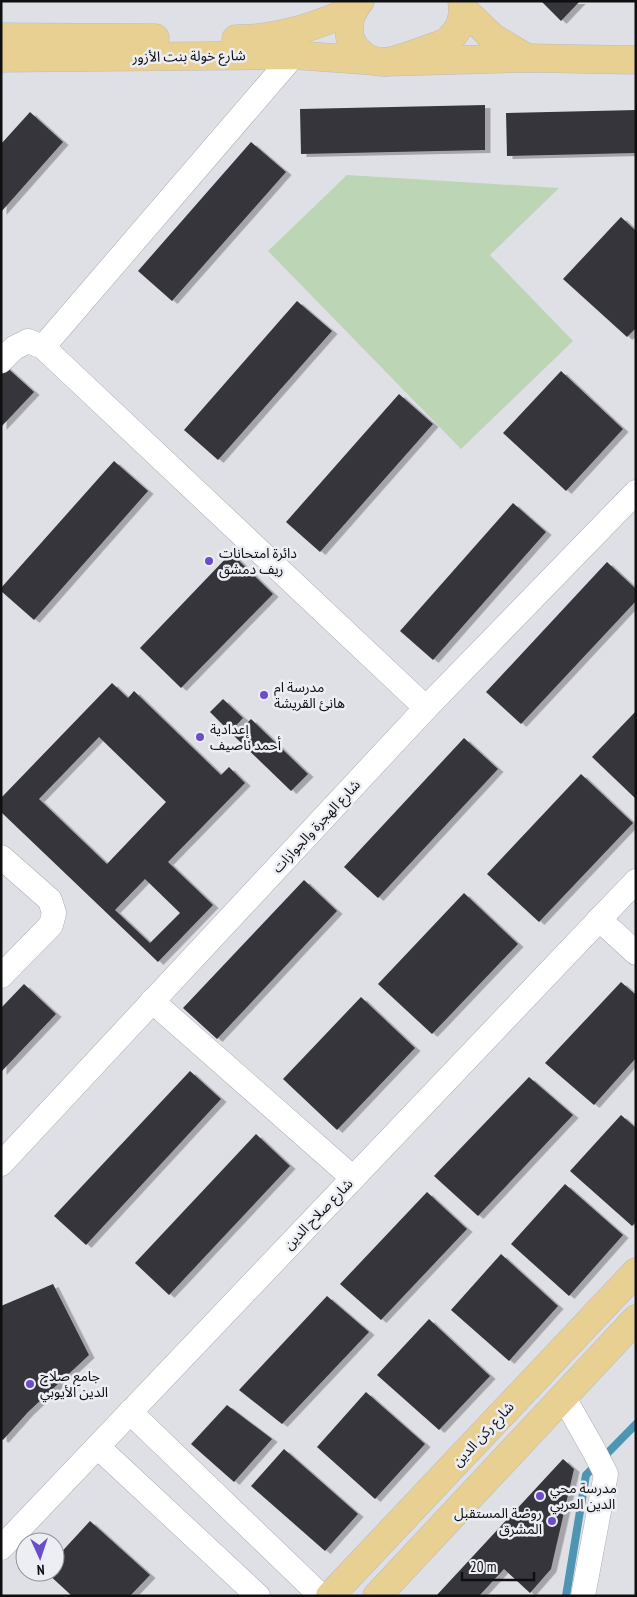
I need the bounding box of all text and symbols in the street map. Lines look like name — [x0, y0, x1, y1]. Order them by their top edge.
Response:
street label: شارع خولة بنت الأزور — [131, 46, 246, 68]
place label: دائرة امتحانات ريف دمشق — [219, 544, 297, 579]
marker: دائرة امتحانات ريف دمشق — [203, 555, 215, 567]
place label: مدرسة ام هانئ القريشة — [274, 678, 345, 712]
marker: مدرسة ام هانئ القريشة — [258, 689, 270, 701]
place label: إعدادية أحمد ناصيف — [210, 720, 282, 754]
marker: إعدادية أحمد ناصيف — [194, 731, 206, 743]
street label: شارع الهجرة والجوازات — [268, 776, 365, 878]
street label: شارع صلاح الدين — [280, 1175, 358, 1255]
place label: جامع صلاح الدين الأيوبي — [40, 1367, 108, 1403]
marker: جامع صلاح الدين الأيوبي — [24, 1378, 36, 1390]
street label: شارع ركن الدين — [448, 1398, 519, 1472]
place label: مدرسة محي الدين العربي — [550, 1479, 617, 1515]
marker: مدرسة محي الدين العربي — [534, 1490, 546, 1502]
place label: روضة المستقبل المشرق — [454, 1504, 542, 1538]
marker: روضة المستقبل المشرق — [546, 1515, 558, 1527]
north arrow — [15, 1532, 65, 1582]
scale bar — [462, 1550, 534, 1582]
text: 20 m — [470, 1557, 496, 1576]
text: N — [36, 1561, 45, 1579]

